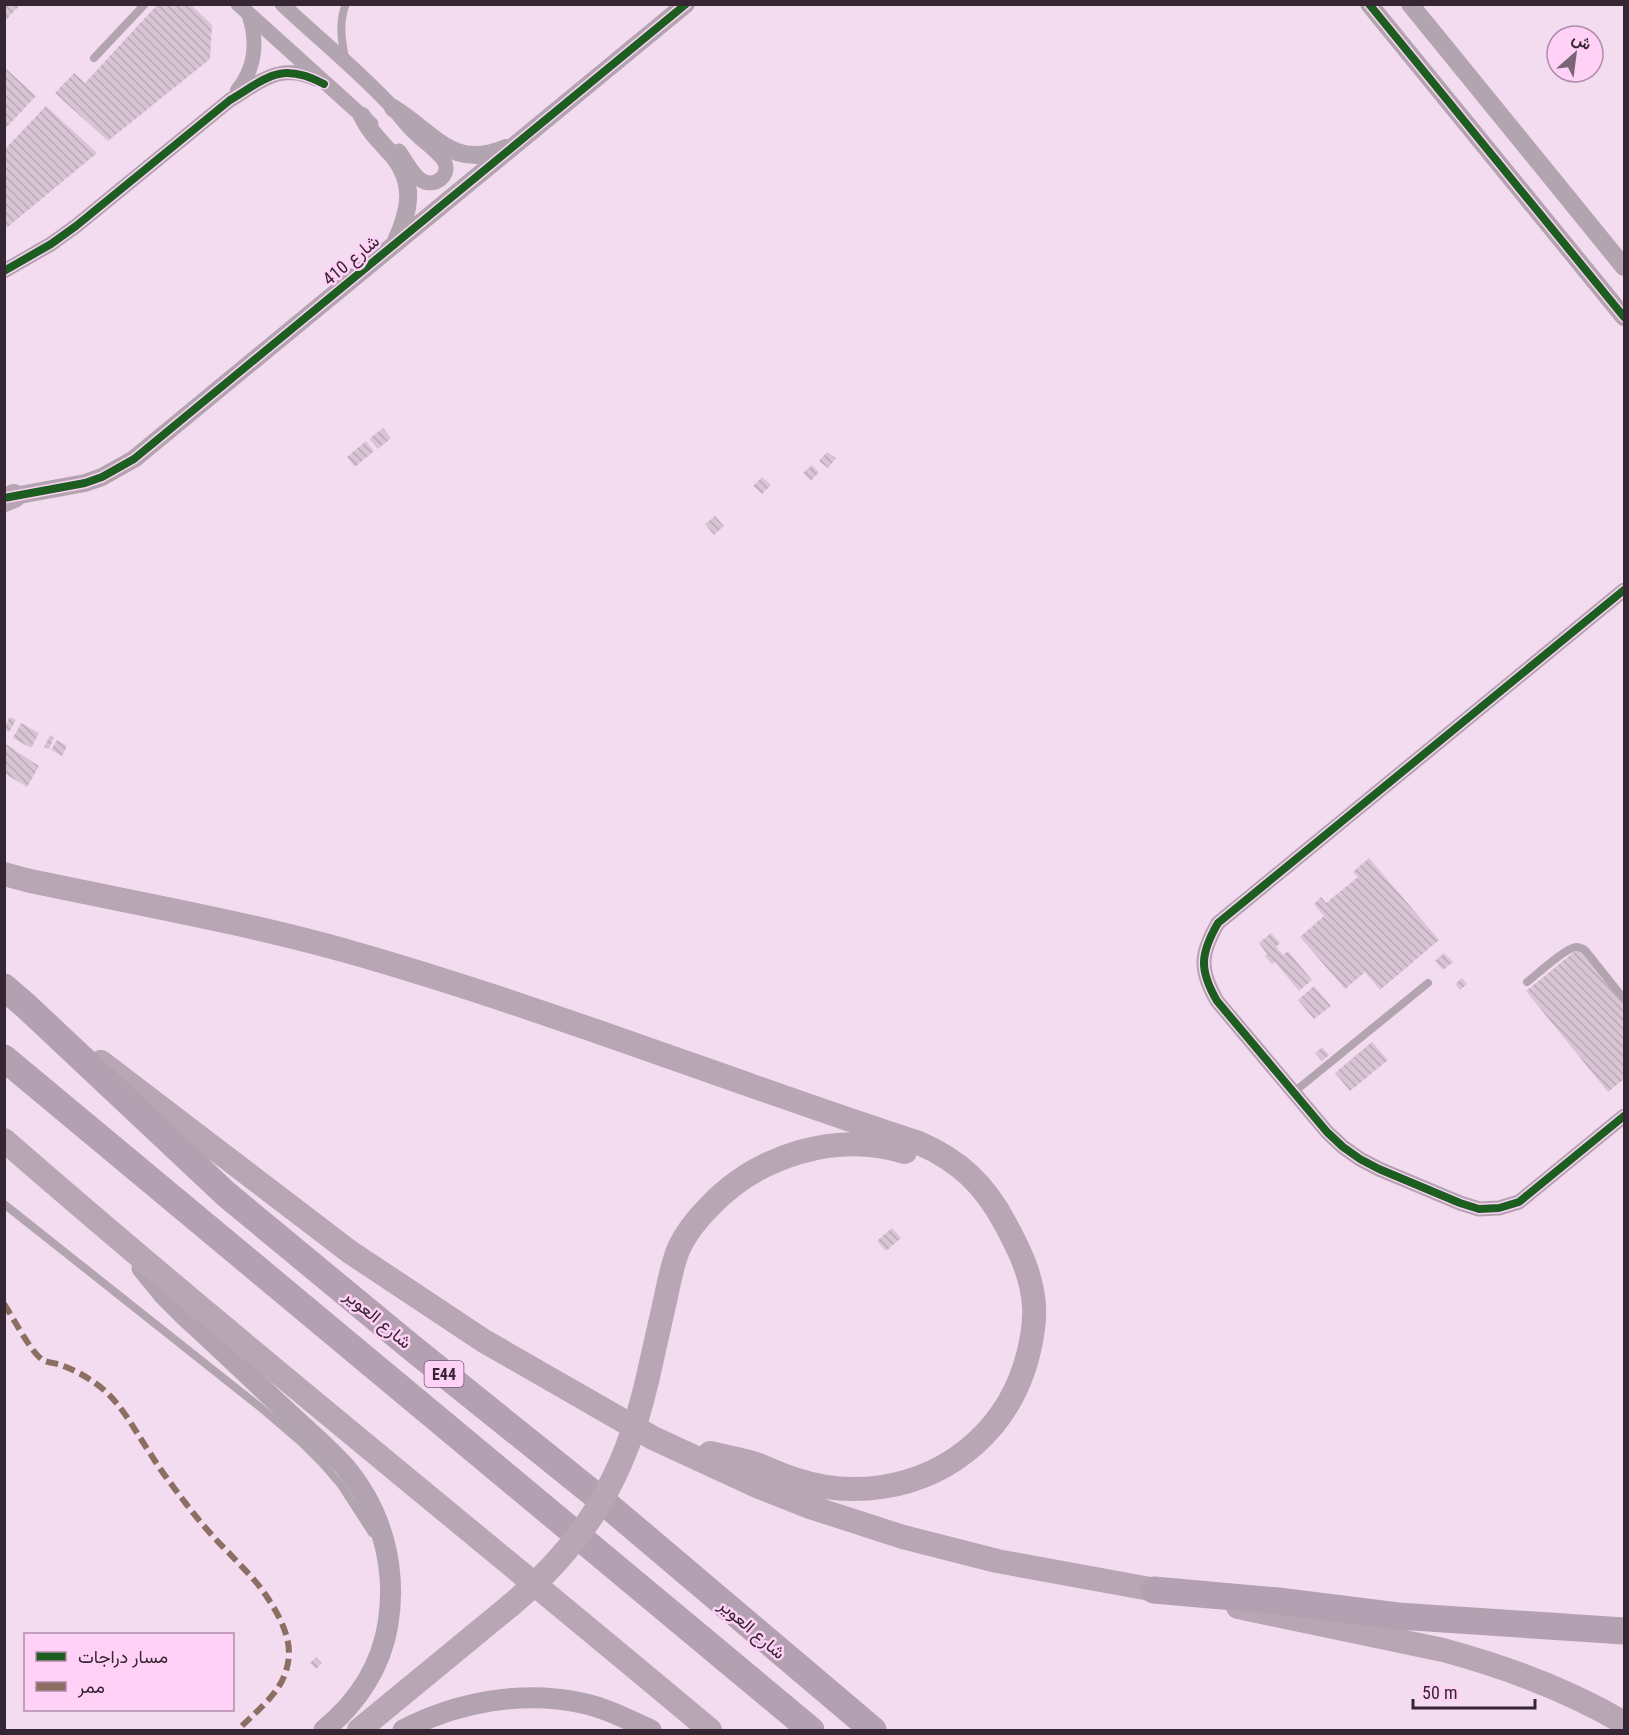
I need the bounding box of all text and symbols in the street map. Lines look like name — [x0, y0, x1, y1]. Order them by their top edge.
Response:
north arrow — [1545, 24, 1605, 84]
text: ش — [1569, 28, 1595, 54]
street label: شارع 410 — [318, 230, 384, 291]
street label: شارع العوير — [338, 1284, 416, 1354]
road number: E44 — [424, 1361, 464, 1387]
street label: شارع العوير — [713, 1593, 790, 1665]
legend — [24, 1633, 234, 1711]
text: مسار دراجات — [78, 1646, 168, 1668]
scale bar — [1413, 1672, 1534, 1710]
text: ممر — [77, 1676, 105, 1698]
text: 50 m — [1422, 1682, 1457, 1703]

